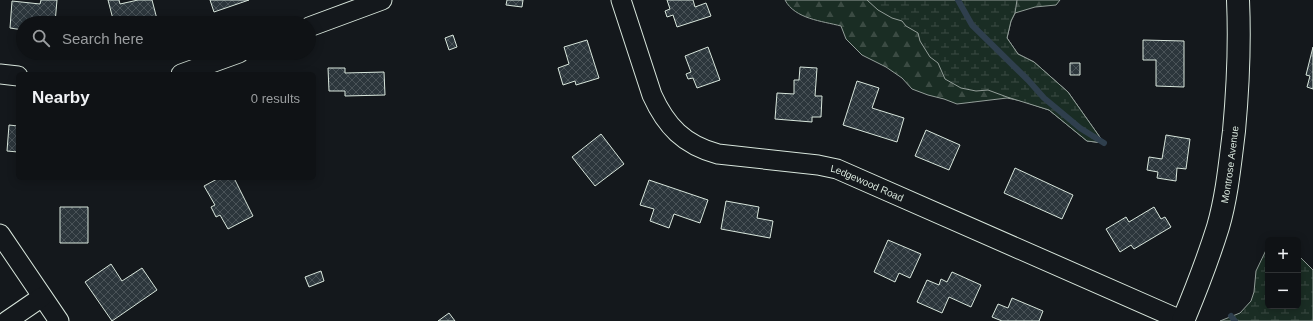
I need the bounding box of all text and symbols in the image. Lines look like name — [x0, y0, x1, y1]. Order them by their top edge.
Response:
search box — [16, 16, 316, 60]
icon: search — [30, 27, 52, 49]
text: Search here — [62, 30, 144, 47]
text: Nearby — [32, 88, 90, 107]
text: 0 results — [251, 91, 300, 106]
street label: Montrose Avenue — [1219, 125, 1240, 204]
street label: Ledgewood Road — [830, 163, 905, 204]
map controls — [1265, 237, 1301, 309]
button: + — [1265, 237, 1301, 273]
button: − — [1265, 273, 1301, 309]

